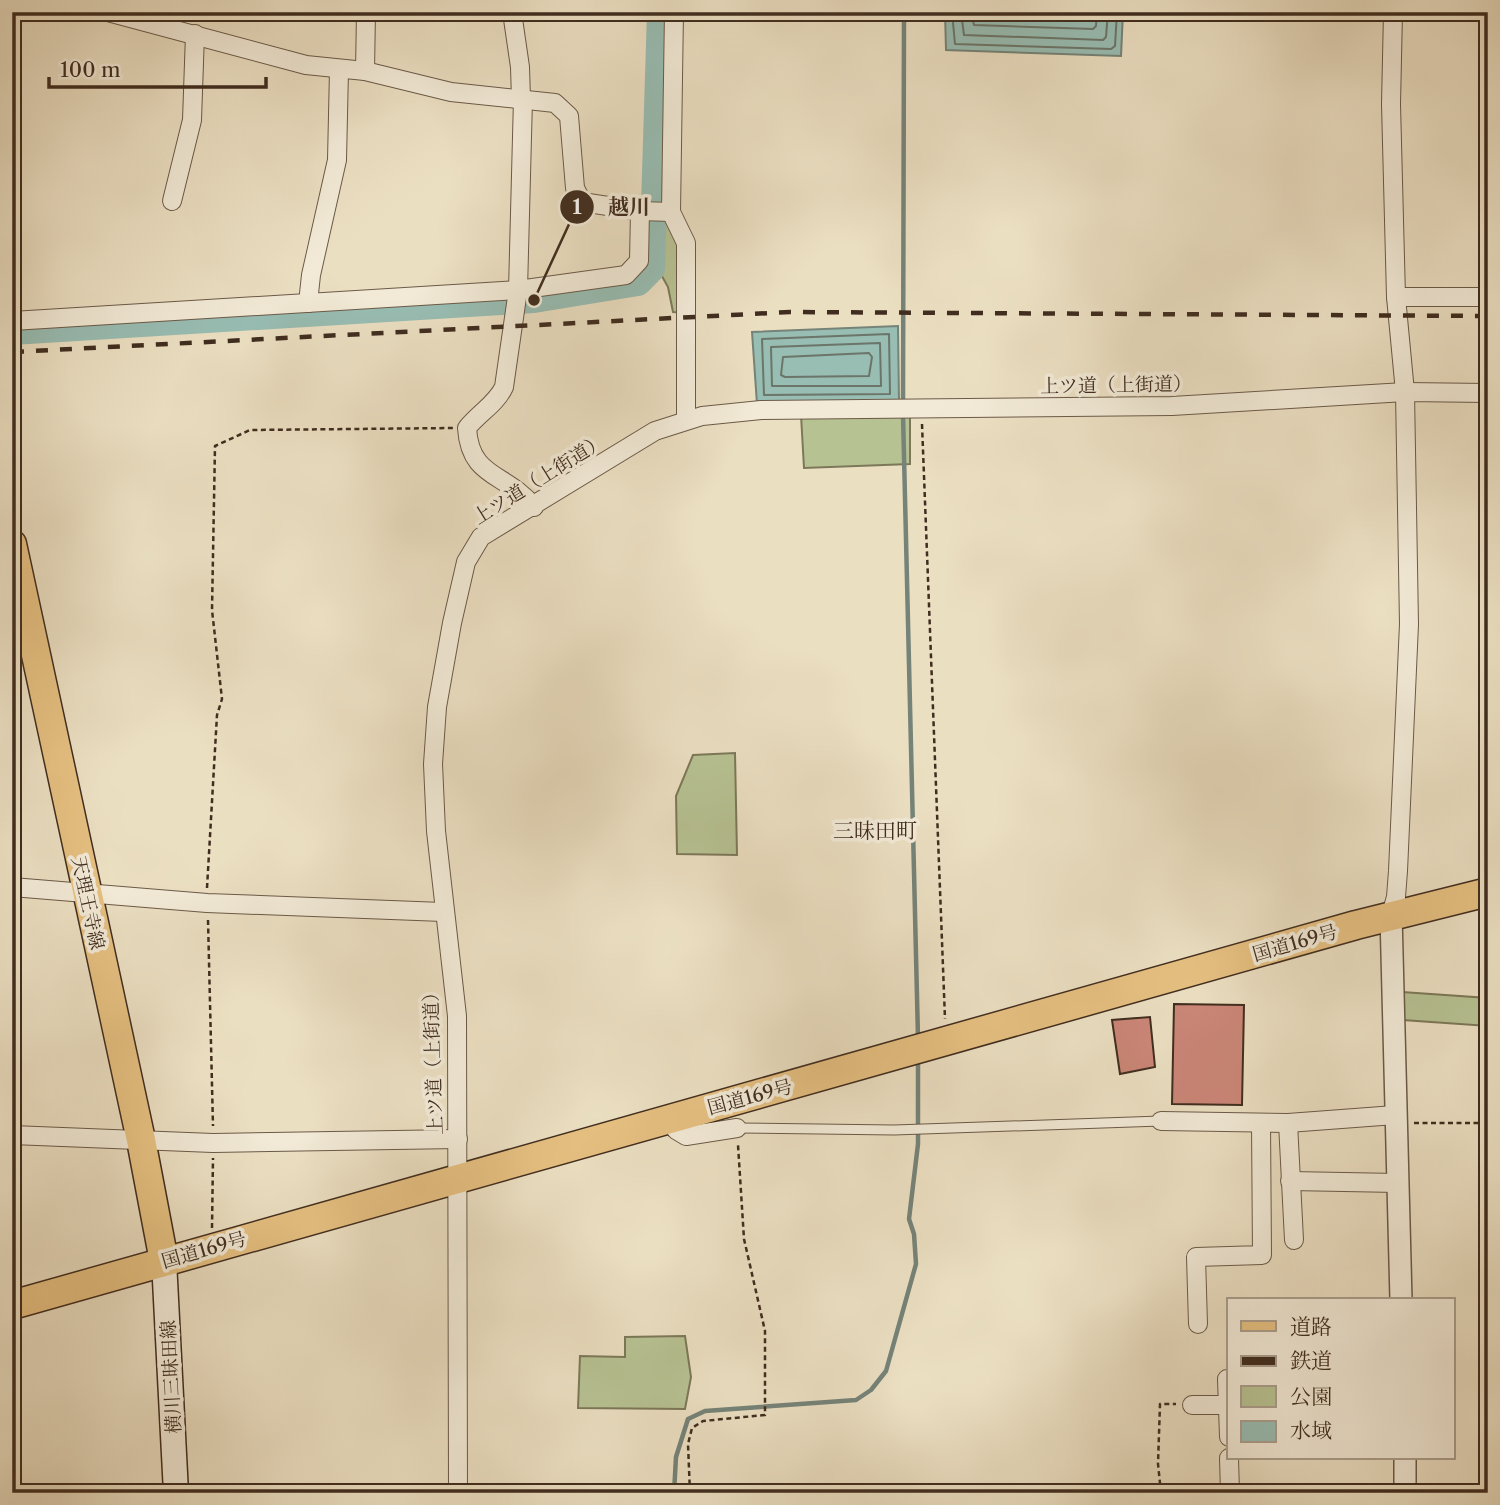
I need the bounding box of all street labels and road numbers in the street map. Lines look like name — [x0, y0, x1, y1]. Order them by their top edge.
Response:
street label: 上ツ道（上街道） — [1040, 372, 1192, 398]
street label: 上ツ道（上街道） — [468, 429, 610, 529]
street label: 天理王寺線 — [67, 854, 109, 952]
street label: 国道169号 — [1250, 920, 1340, 966]
street label: 上ツ道（上街道） — [419, 983, 447, 1135]
street label: 国道169号 — [705, 1075, 795, 1119]
street label: 国道169号 — [159, 1227, 249, 1273]
street label: 横川三昧田線 — [157, 1319, 185, 1435]

